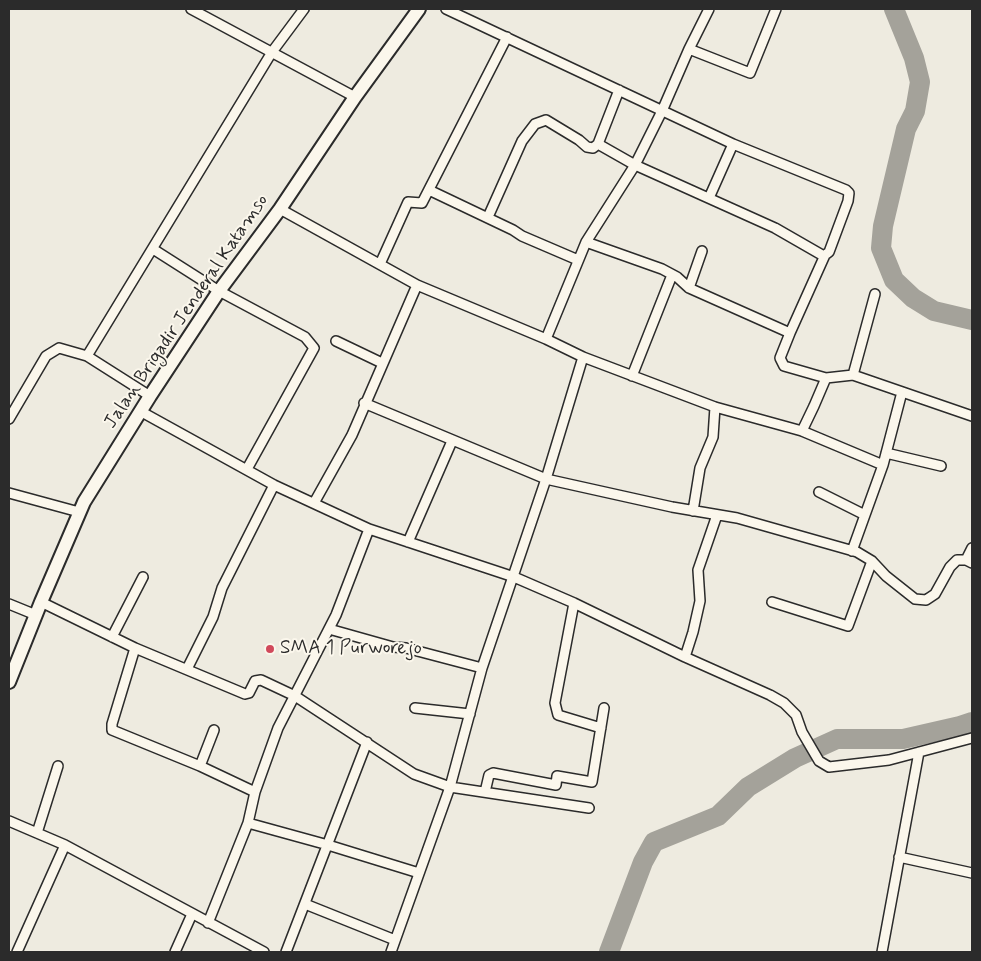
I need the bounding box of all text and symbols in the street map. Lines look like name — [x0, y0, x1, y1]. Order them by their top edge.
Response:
street label: Jalan Brigadir Jenderal Katamso — [100, 191, 274, 433]
place label: SMA 1 Purworejo — [280, 638, 422, 660]
marker: SMA 1 Purworejo — [264, 643, 276, 655]

